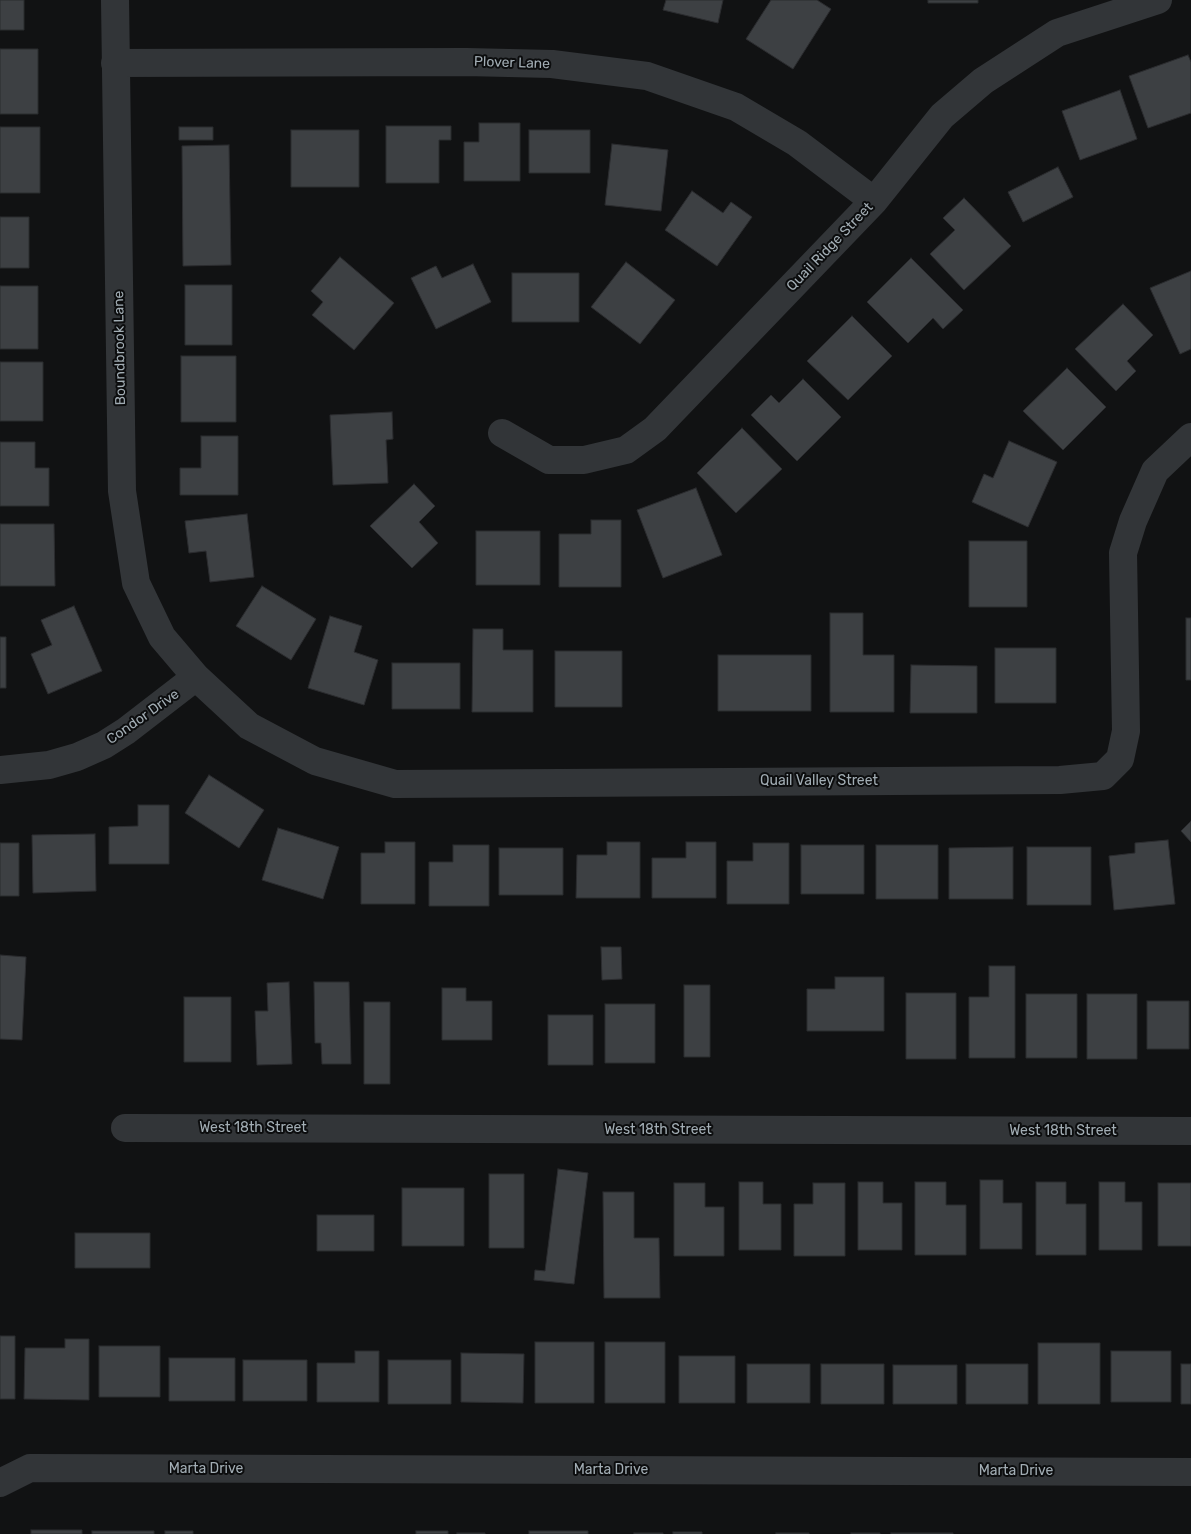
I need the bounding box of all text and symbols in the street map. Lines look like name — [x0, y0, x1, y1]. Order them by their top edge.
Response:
street label: Plover Lane — [474, 53, 550, 73]
street label: Quail Ridge Street — [783, 199, 877, 295]
street label: Boundbrook Lane — [111, 290, 129, 406]
street label: Condor Drive — [104, 686, 182, 748]
street label: Quail Valley Street — [760, 773, 878, 789]
street label: West 18th Street — [199, 1120, 307, 1136]
street label: West 18th Street — [604, 1122, 712, 1138]
street label: West 18th Street — [1009, 1123, 1117, 1139]
street label: Marta Drive — [169, 1461, 243, 1477]
street label: Marta Drive — [574, 1462, 648, 1478]
street label: Marta Drive — [979, 1463, 1053, 1479]

